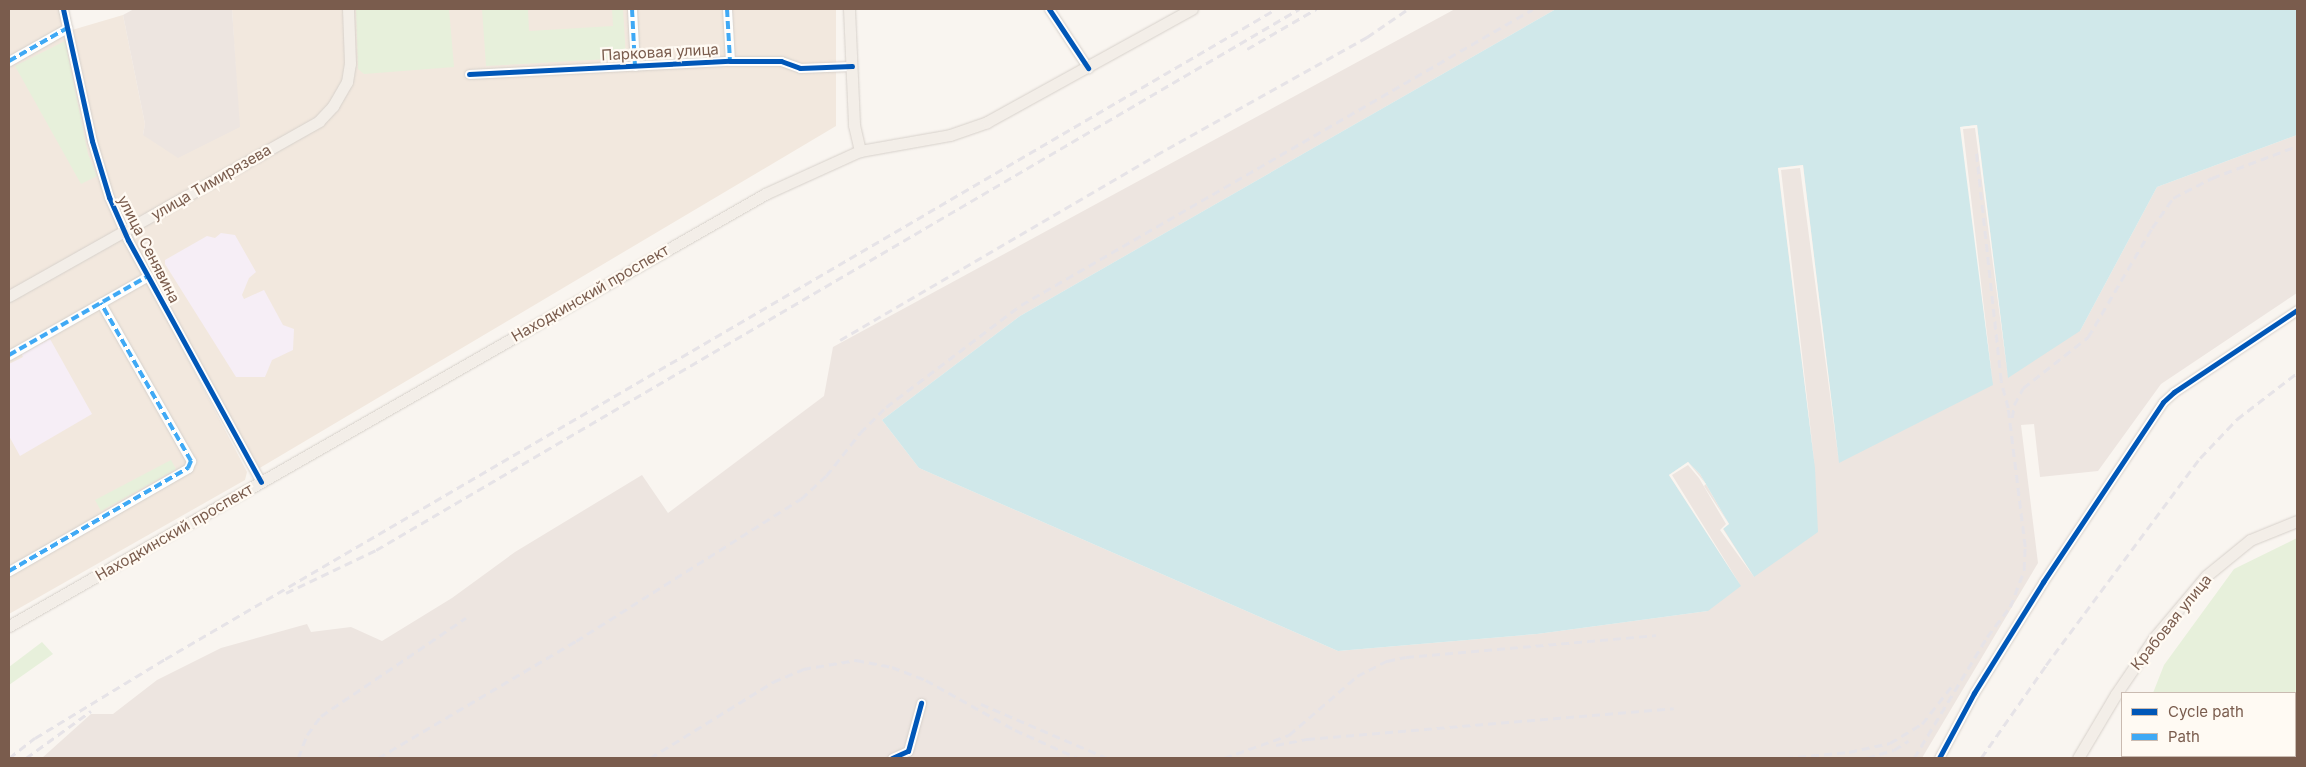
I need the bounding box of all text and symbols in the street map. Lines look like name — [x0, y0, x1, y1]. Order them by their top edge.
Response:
street label: Парковая улица — [601, 40, 719, 64]
street label: улица Тимирязева — [148, 140, 274, 224]
street label: улица Сенявина — [114, 192, 184, 306]
street label: Находкинский проспект — [508, 241, 672, 345]
street label: Находкинский проспект — [92, 480, 256, 584]
street label: Крабовая улица — [2127, 571, 2215, 673]
legend — [2121, 692, 2296, 757]
text: Cycle path — [2168, 702, 2244, 721]
text: Path — [2168, 727, 2200, 746]

